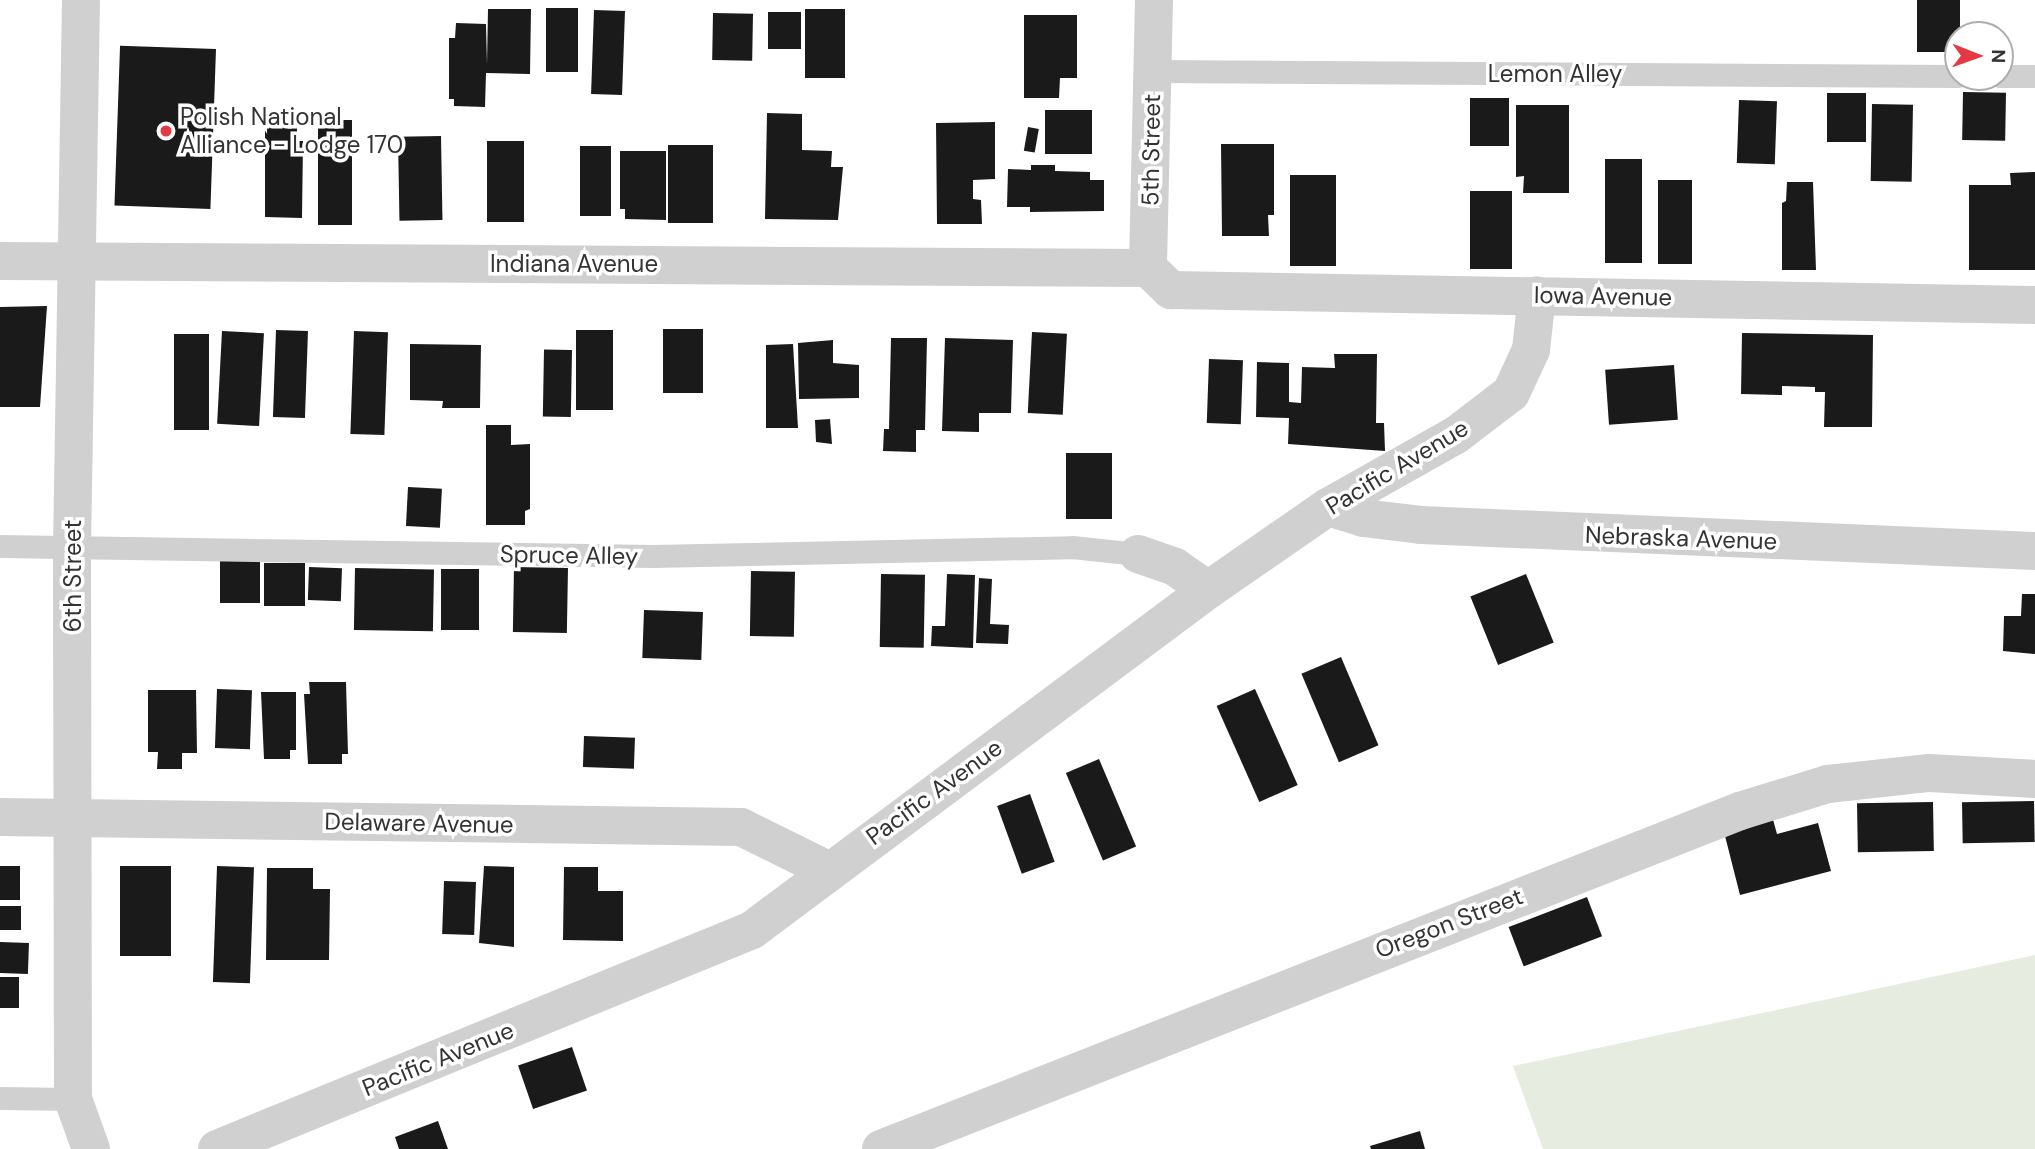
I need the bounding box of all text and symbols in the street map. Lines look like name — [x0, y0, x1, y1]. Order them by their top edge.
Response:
north arrow — [1944, 21, 2014, 91]
text: N — [1986, 49, 2011, 63]
street label: Lemon Alley — [1488, 60, 1622, 88]
street label: 5th Street — [1136, 94, 1166, 206]
place label: Polish National Alliance - Lodge 170 — [180, 103, 403, 159]
marker: Polish National Alliance - Lodge 170 — [158, 123, 174, 139]
street label: Indiana Avenue — [490, 250, 658, 278]
street label: Iowa Avenue — [1534, 280, 1672, 312]
street label: Pacific Avenue — [1321, 413, 1473, 521]
street label: 6th Street — [59, 520, 87, 632]
street label: Nebraska Avenue — [1584, 520, 1778, 556]
street label: Spruce Alley — [500, 539, 638, 571]
street label: Pacific Avenue — [860, 733, 1008, 851]
street label: Delaware Avenue — [324, 807, 514, 839]
street label: Oregon Street — [1371, 882, 1527, 964]
street label: Pacific Avenue — [358, 1015, 518, 1103]

